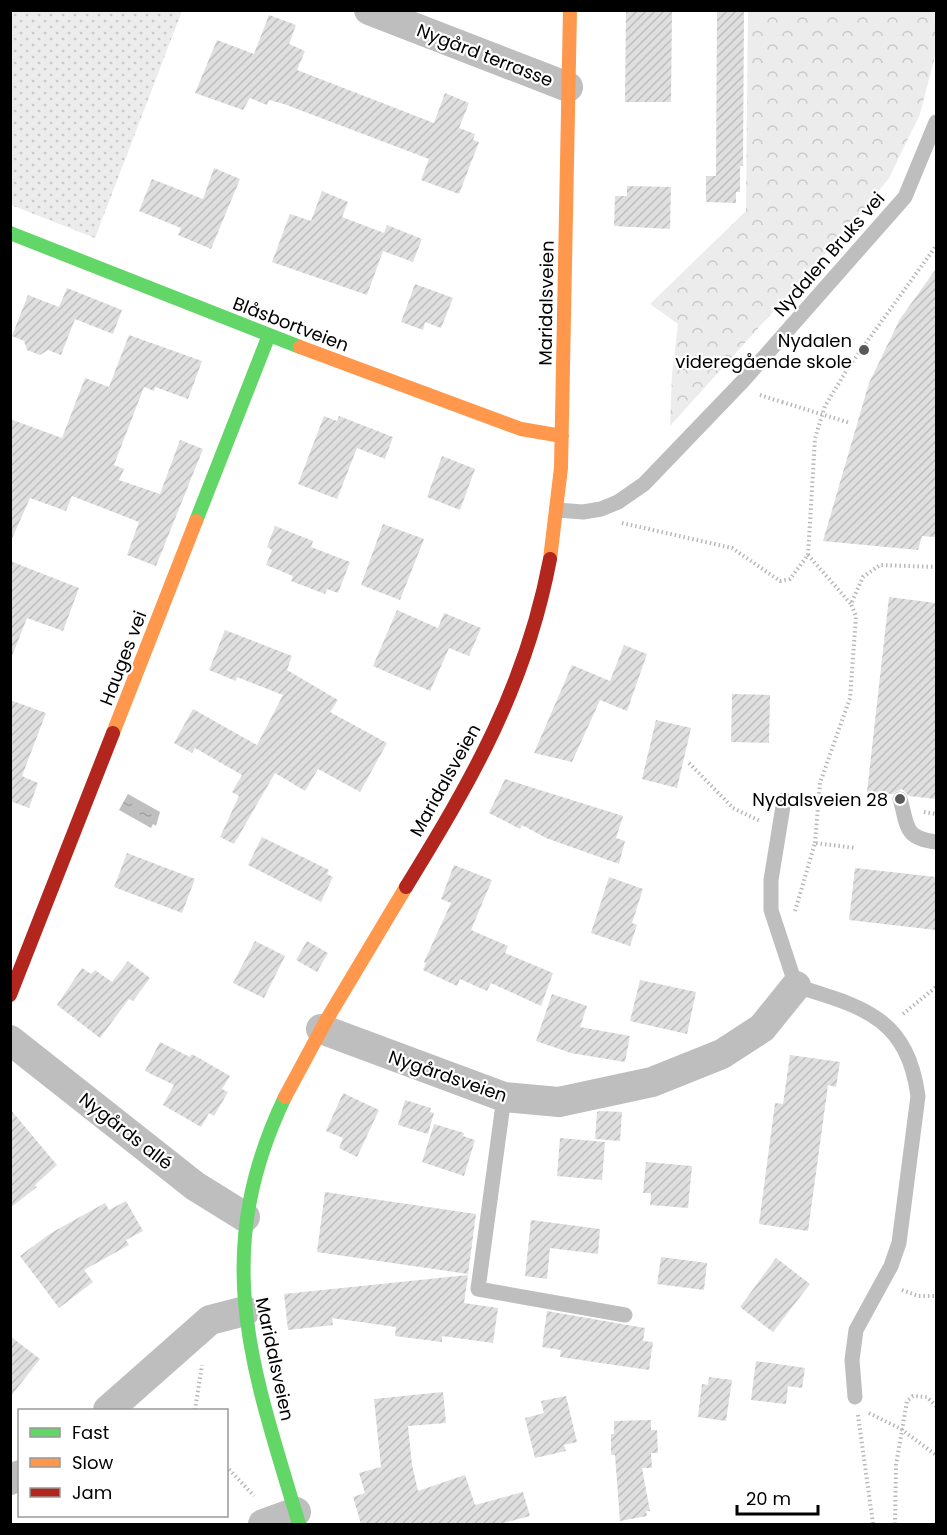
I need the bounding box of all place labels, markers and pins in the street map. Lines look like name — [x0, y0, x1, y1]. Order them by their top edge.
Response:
place label: Nydalen videregående skole — [675, 328, 852, 374]
marker: Nydalen videregående skole — [857, 343, 871, 357]
place label: Nydalsveien 28 — [752, 787, 888, 812]
marker: Nydalsveien 28 — [893, 792, 907, 806]

